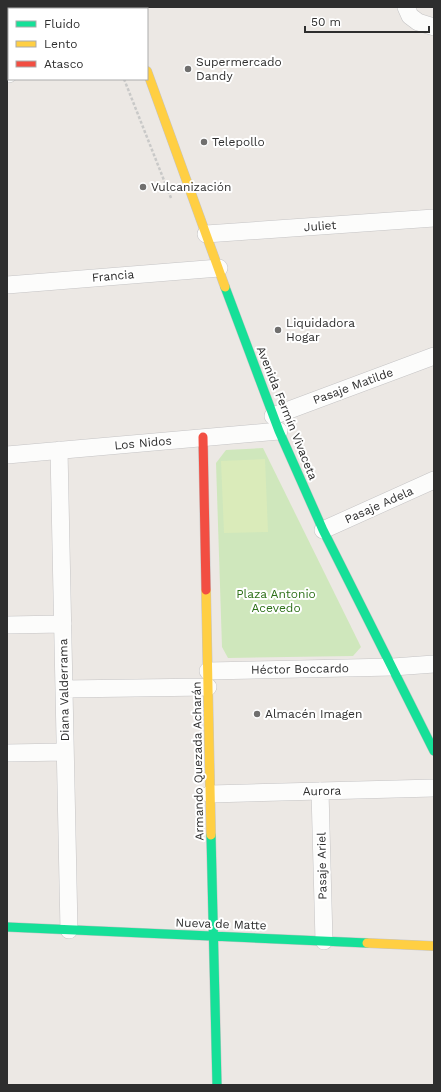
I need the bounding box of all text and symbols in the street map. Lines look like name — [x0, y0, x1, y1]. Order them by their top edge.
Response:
legend — [8, 8, 148, 80]
scale bar — [305, 8, 429, 34]
text: 50 m — [311, 15, 341, 29]
text: Fluido — [44, 17, 80, 31]
text: Lento — [44, 37, 78, 51]
place label: Supermercado Dandy — [196, 55, 282, 83]
text: Atasco — [44, 57, 84, 71]
marker: Supermercado Dandy — [183, 64, 193, 74]
place label: Telepollo — [212, 135, 265, 149]
marker: Telepollo — [199, 137, 209, 147]
place label: Vulcanización — [151, 180, 231, 194]
marker: Vulcanización — [138, 182, 148, 192]
street label: Juliet — [303, 218, 337, 234]
street label: Francia — [91, 267, 135, 285]
place label: Liquidadora Hogar — [286, 316, 355, 344]
marker: Liquidadora Hogar — [273, 325, 283, 335]
street label: Avenida Fermín Vivaceta — [254, 344, 320, 482]
street label: Pasaje Matilde — [311, 365, 395, 407]
street label: Los Nidos — [114, 434, 172, 452]
street label: Pasaje Adela — [342, 484, 416, 526]
park label: Plaza Antonio Acevedo — [236, 587, 316, 615]
street label: Diana Valderrama — [56, 638, 72, 742]
street label: Héctor Boccardo — [251, 661, 349, 677]
street label: Armando Quezada Acharán — [190, 681, 206, 841]
place label: Almacén Imagen — [265, 707, 362, 721]
marker: Almacén Imagen — [252, 709, 262, 719]
street label: Aurora — [303, 784, 342, 798]
street label: Pasaje Ariel — [314, 832, 330, 900]
street label: Nueva de Matte — [175, 915, 267, 933]

